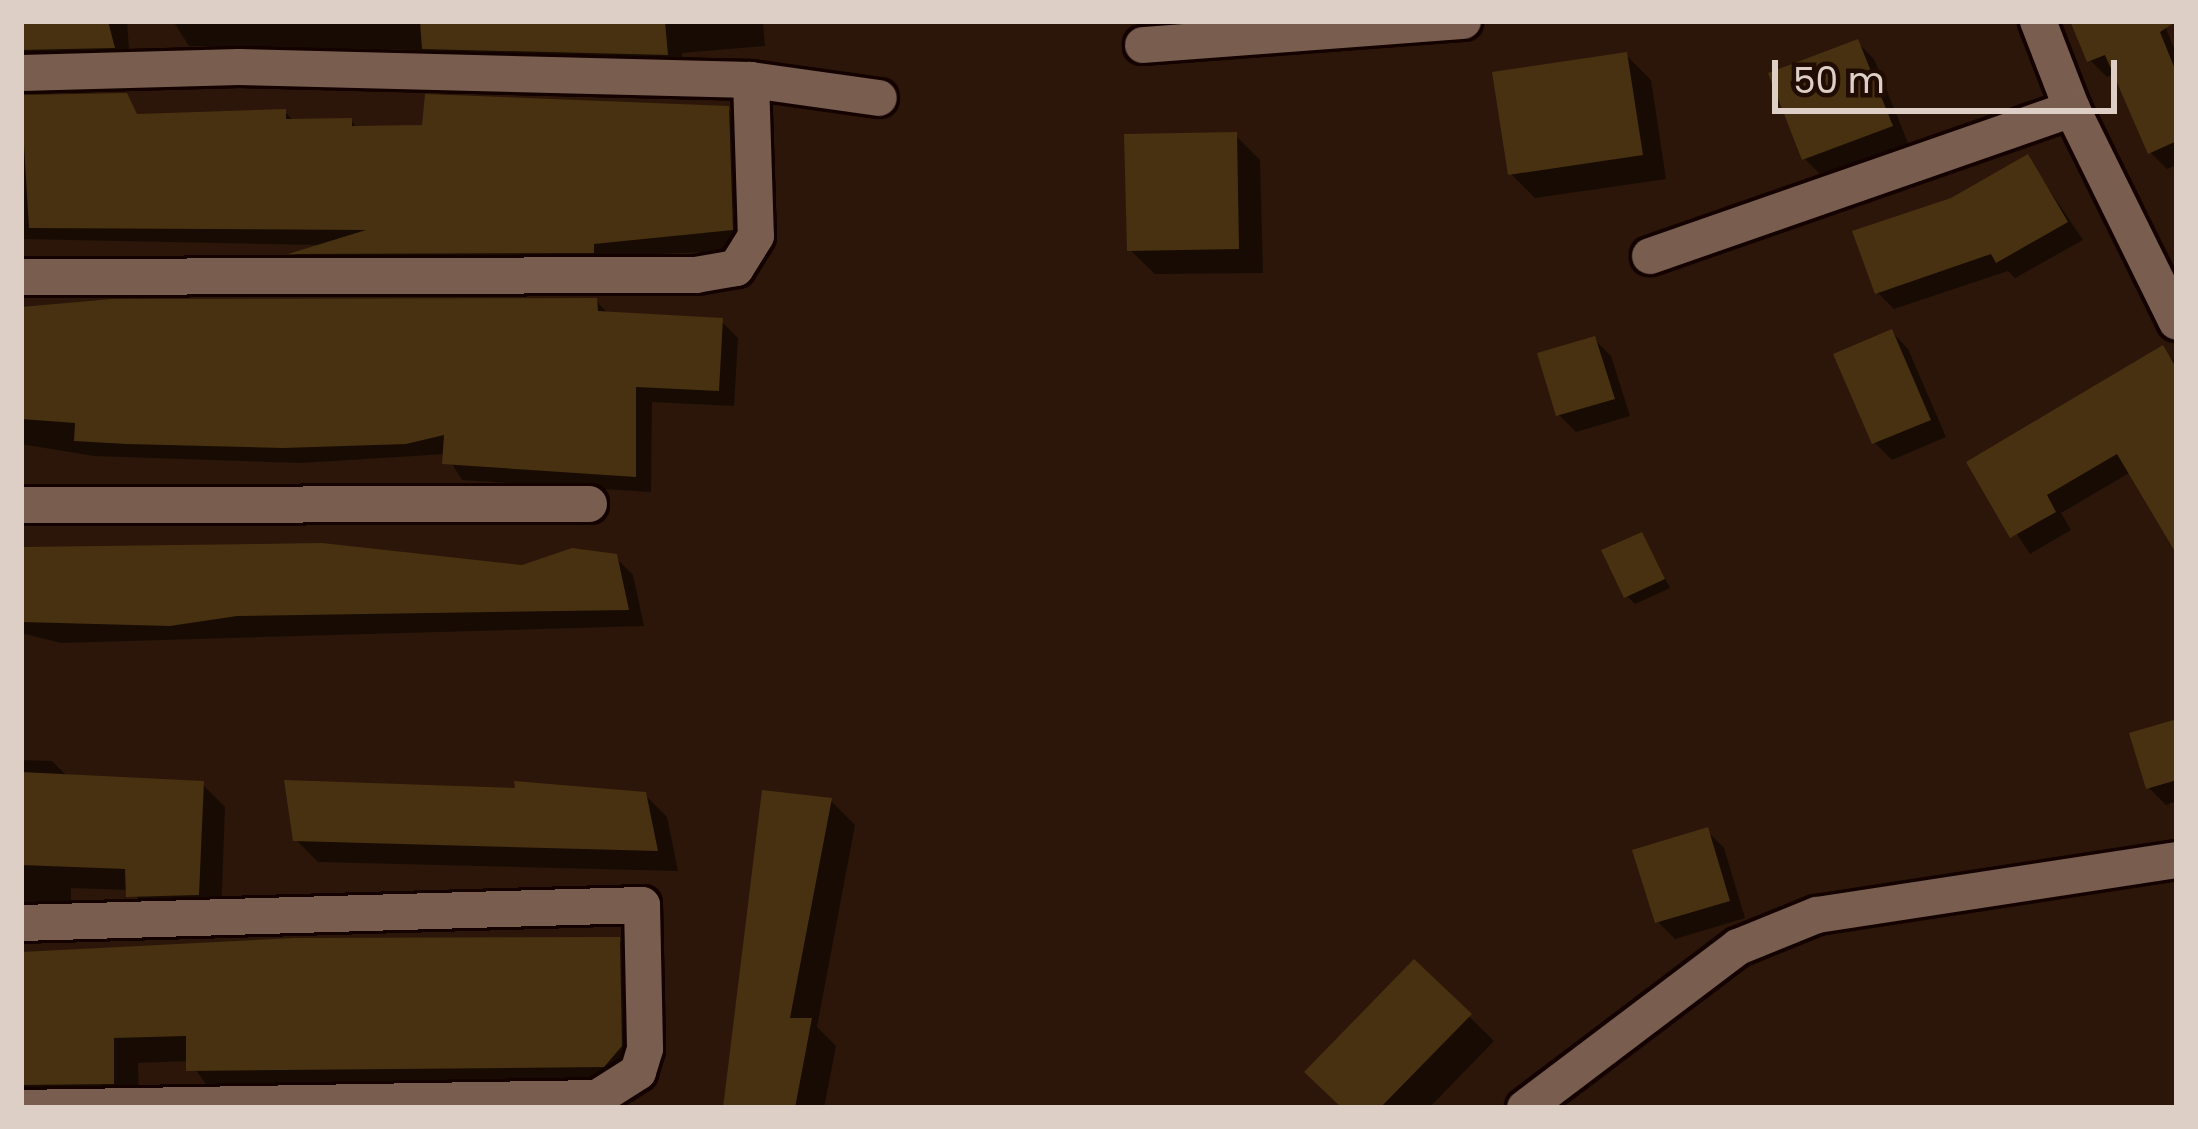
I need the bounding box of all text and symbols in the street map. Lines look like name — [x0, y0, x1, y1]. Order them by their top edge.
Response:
scale bar — [1778, 36, 2123, 110]
text: 50 m — [1793, 55, 1885, 106]

